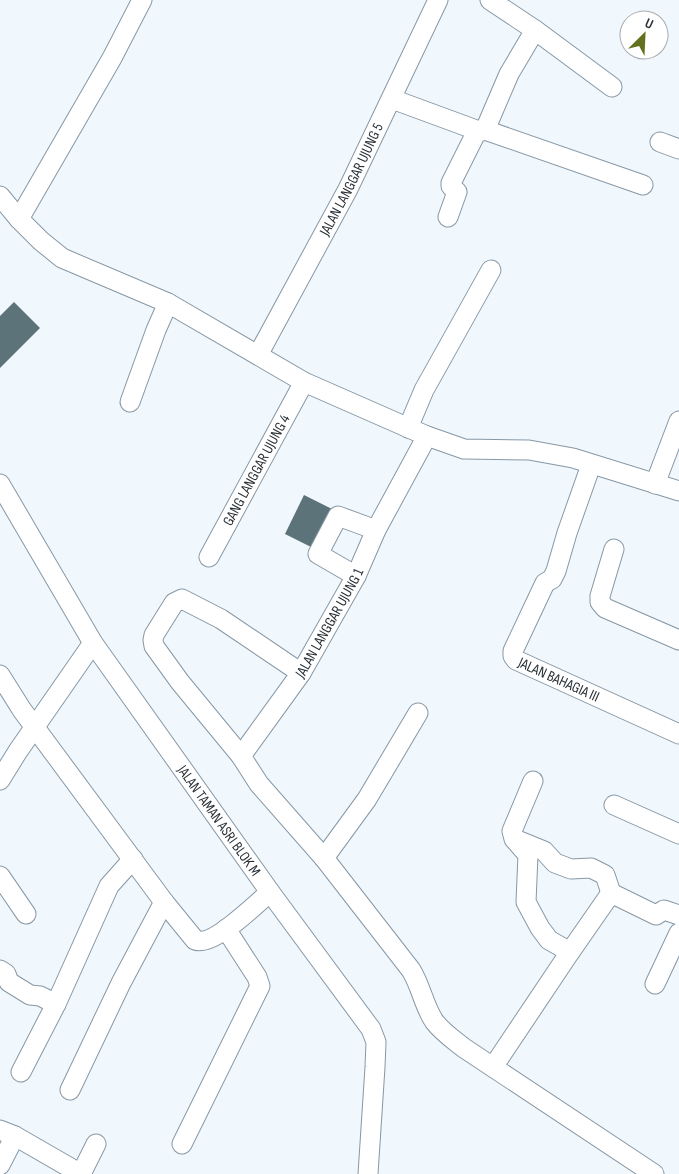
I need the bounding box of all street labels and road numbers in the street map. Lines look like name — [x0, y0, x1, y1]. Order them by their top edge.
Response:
street label: JALAN LANGGAR UJUNG 5 — [315, 120, 388, 240]
street label: GANG LANGGAR UJUNG 4 — [218, 411, 294, 529]
street label: JALAN LANGGAR UJUNG 1 — [290, 565, 368, 682]
street label: JALAN BAHAGIA III — [514, 652, 603, 706]
street label: JALAN TAMAN ASRI BLOK M — [173, 761, 265, 880]

